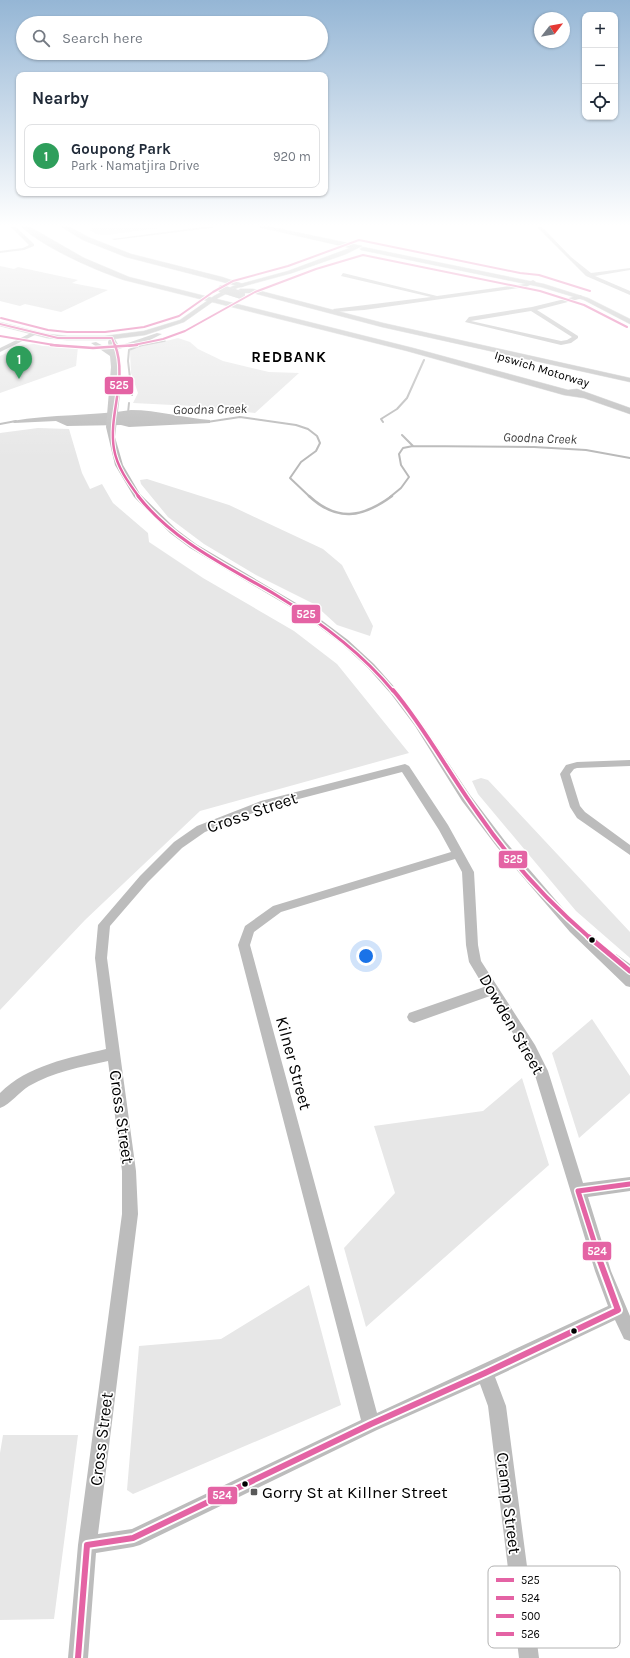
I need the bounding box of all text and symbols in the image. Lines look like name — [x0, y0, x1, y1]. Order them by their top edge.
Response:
north arrow — [534, 12, 570, 48]
map controls — [582, 12, 618, 120]
button: + — [582, 12, 618, 48]
search box — [16, 16, 328, 60]
icon: search — [30, 27, 52, 49]
text: Search here — [62, 29, 143, 47]
button: − — [582, 48, 618, 84]
button: locate — [582, 84, 618, 120]
text: Nearby — [32, 88, 89, 108]
text: Goupong Park — [71, 140, 171, 158]
text: 1 — [44, 149, 48, 164]
text: 920 m — [273, 149, 311, 164]
text: Park · Namatjira Drive — [71, 158, 199, 173]
pin: 1 — [6, 346, 32, 379]
district label: REDBANK — [251, 348, 327, 366]
street label: Ipswich Motorway — [493, 348, 591, 390]
line badge: 525 — [104, 376, 134, 395]
text: 525 — [109, 379, 129, 392]
water label: Goodna Creek — [173, 401, 247, 417]
water label: Goodna Creek — [503, 429, 578, 447]
line badge: 525 — [291, 604, 321, 624]
text: 525 — [296, 608, 316, 621]
street label: Cross Street — [204, 787, 300, 837]
line badge: 525 — [498, 850, 528, 869]
text: 525 — [503, 853, 523, 866]
unlabelled marker — [587, 935, 597, 945]
your location — [356, 946, 376, 966]
street label: Dowden Street — [475, 970, 549, 1078]
street label: Kilner Street — [272, 1014, 316, 1112]
street label: Cross Street — [106, 1069, 138, 1165]
line badge: 524 — [582, 1241, 612, 1261]
text: 524 — [587, 1245, 607, 1258]
unlabelled marker — [569, 1326, 579, 1336]
street label: Cross Street — [85, 1391, 117, 1487]
street label: Cramp Street — [493, 1451, 525, 1555]
unlabelled marker — [240, 1479, 250, 1489]
place label: Gorry St at Killner Street — [262, 1482, 448, 1502]
line badge: 524 — [207, 1486, 238, 1505]
marker: Gorry St at Killner Street — [249, 1487, 259, 1497]
text: 524 — [212, 1489, 232, 1502]
legend — [488, 1566, 620, 1648]
text: 525 — [521, 1574, 540, 1587]
text: 524 — [521, 1592, 540, 1605]
text: 500 — [521, 1610, 540, 1623]
text: 526 — [521, 1628, 540, 1641]

